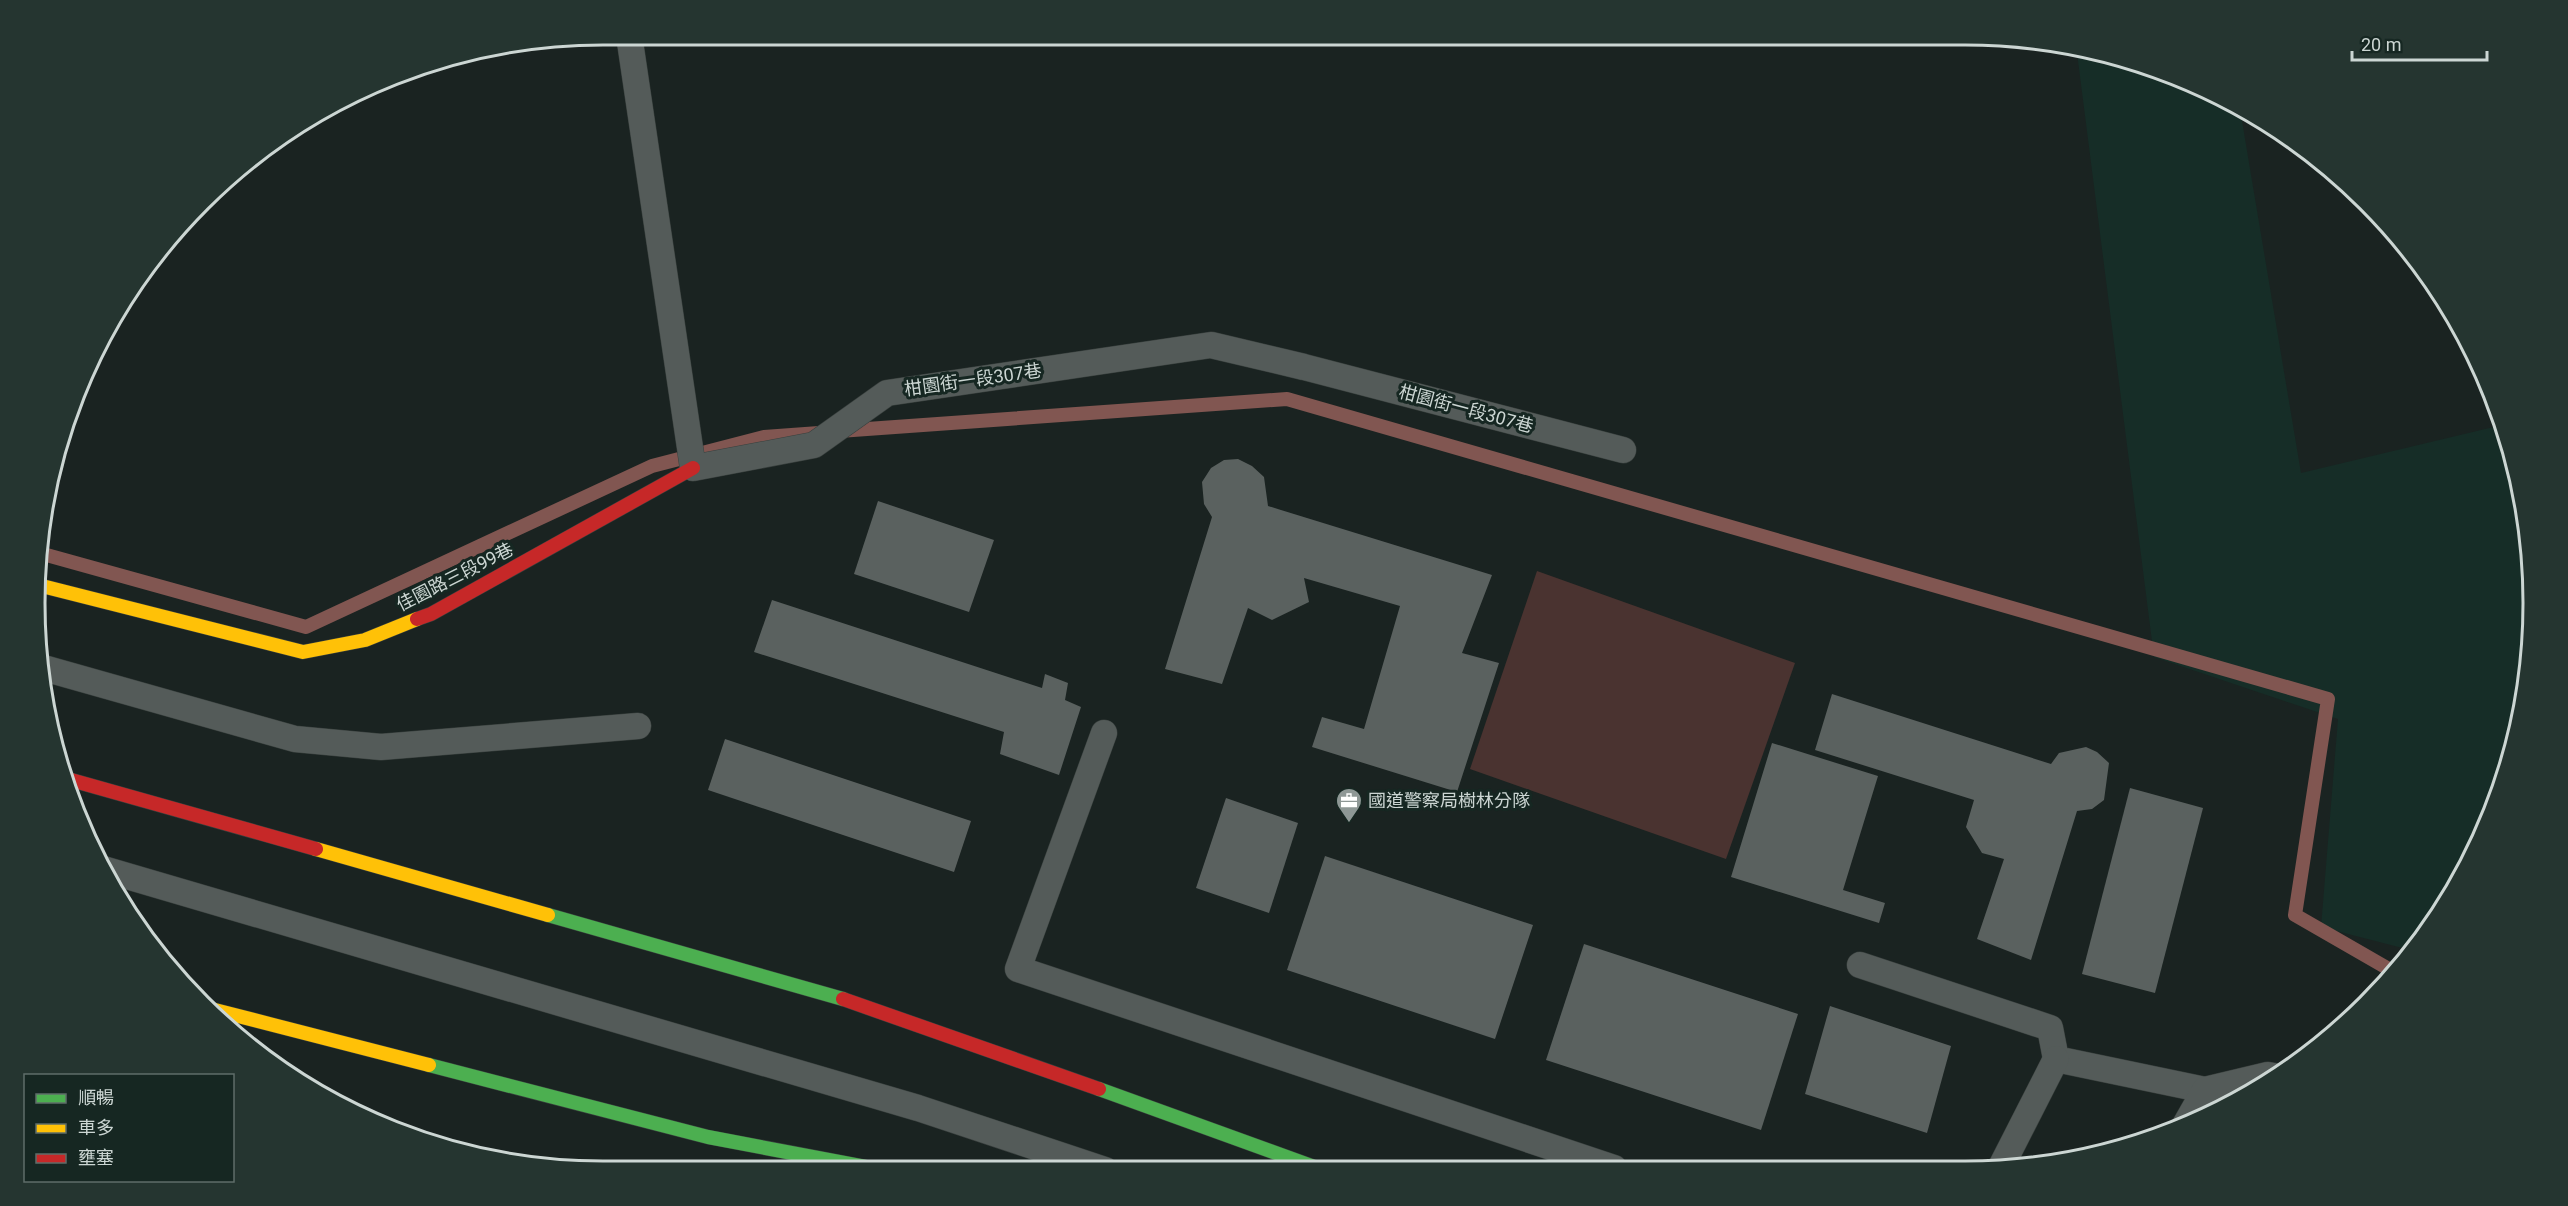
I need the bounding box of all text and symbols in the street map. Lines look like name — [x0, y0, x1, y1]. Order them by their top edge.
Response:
scale bar — [2352, 24, 2487, 62]
text: 20 m — [2361, 34, 2401, 55]
street label: 柑園街一段307巷 — [903, 359, 1043, 400]
street label: 柑園街一段307巷 — [1397, 380, 1536, 437]
street label: 佳園路三段99巷 — [393, 538, 517, 615]
office icon: 國道警察局樹林分隊 — [1334, 786, 1364, 824]
place label: 國道警察局樹林分隊 — [1368, 790, 1530, 811]
legend — [24, 1074, 234, 1182]
text: 順暢 — [78, 1087, 114, 1108]
text: 車多 — [78, 1117, 114, 1138]
text: 壅塞 — [78, 1147, 114, 1168]

